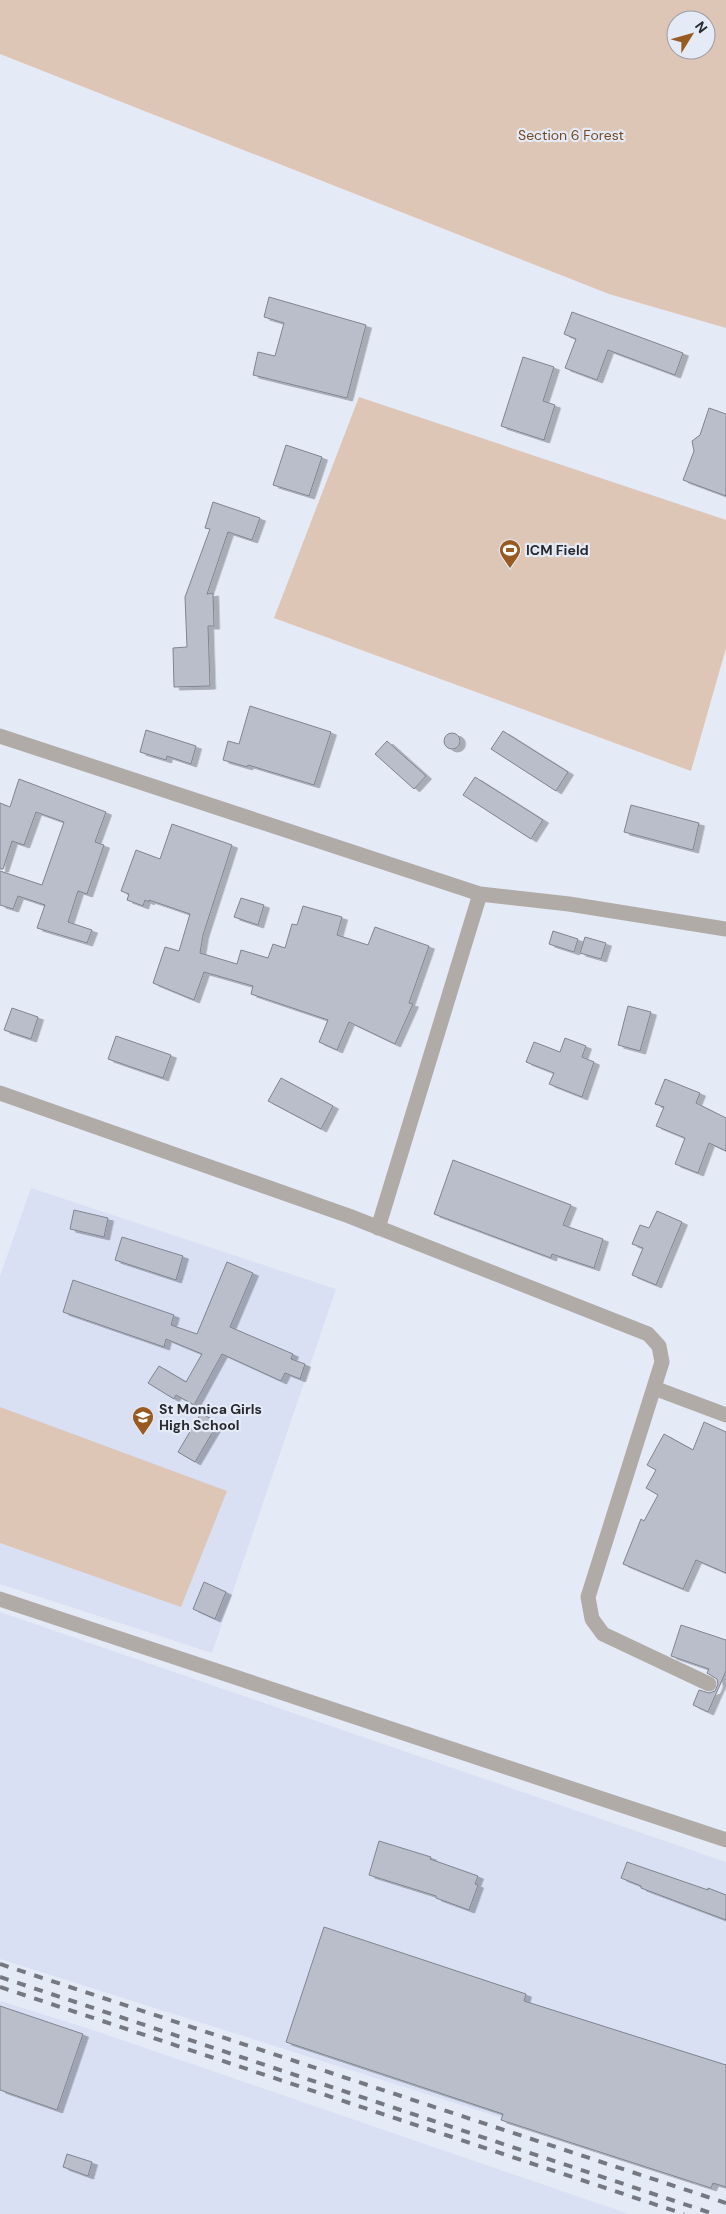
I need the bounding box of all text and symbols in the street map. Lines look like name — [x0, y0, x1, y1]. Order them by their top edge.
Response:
north arrow — [666, 10, 716, 60]
text: N — [691, 18, 712, 37]
park label: Section 6 Forest — [518, 126, 624, 144]
sports icon: ICM Field — [498, 538, 522, 569]
place label: ICM Field — [526, 541, 589, 559]
place label: St Monica Girls High School — [159, 1400, 262, 1434]
school or university icon: St Monica Girls High School — [131, 1405, 155, 1436]

